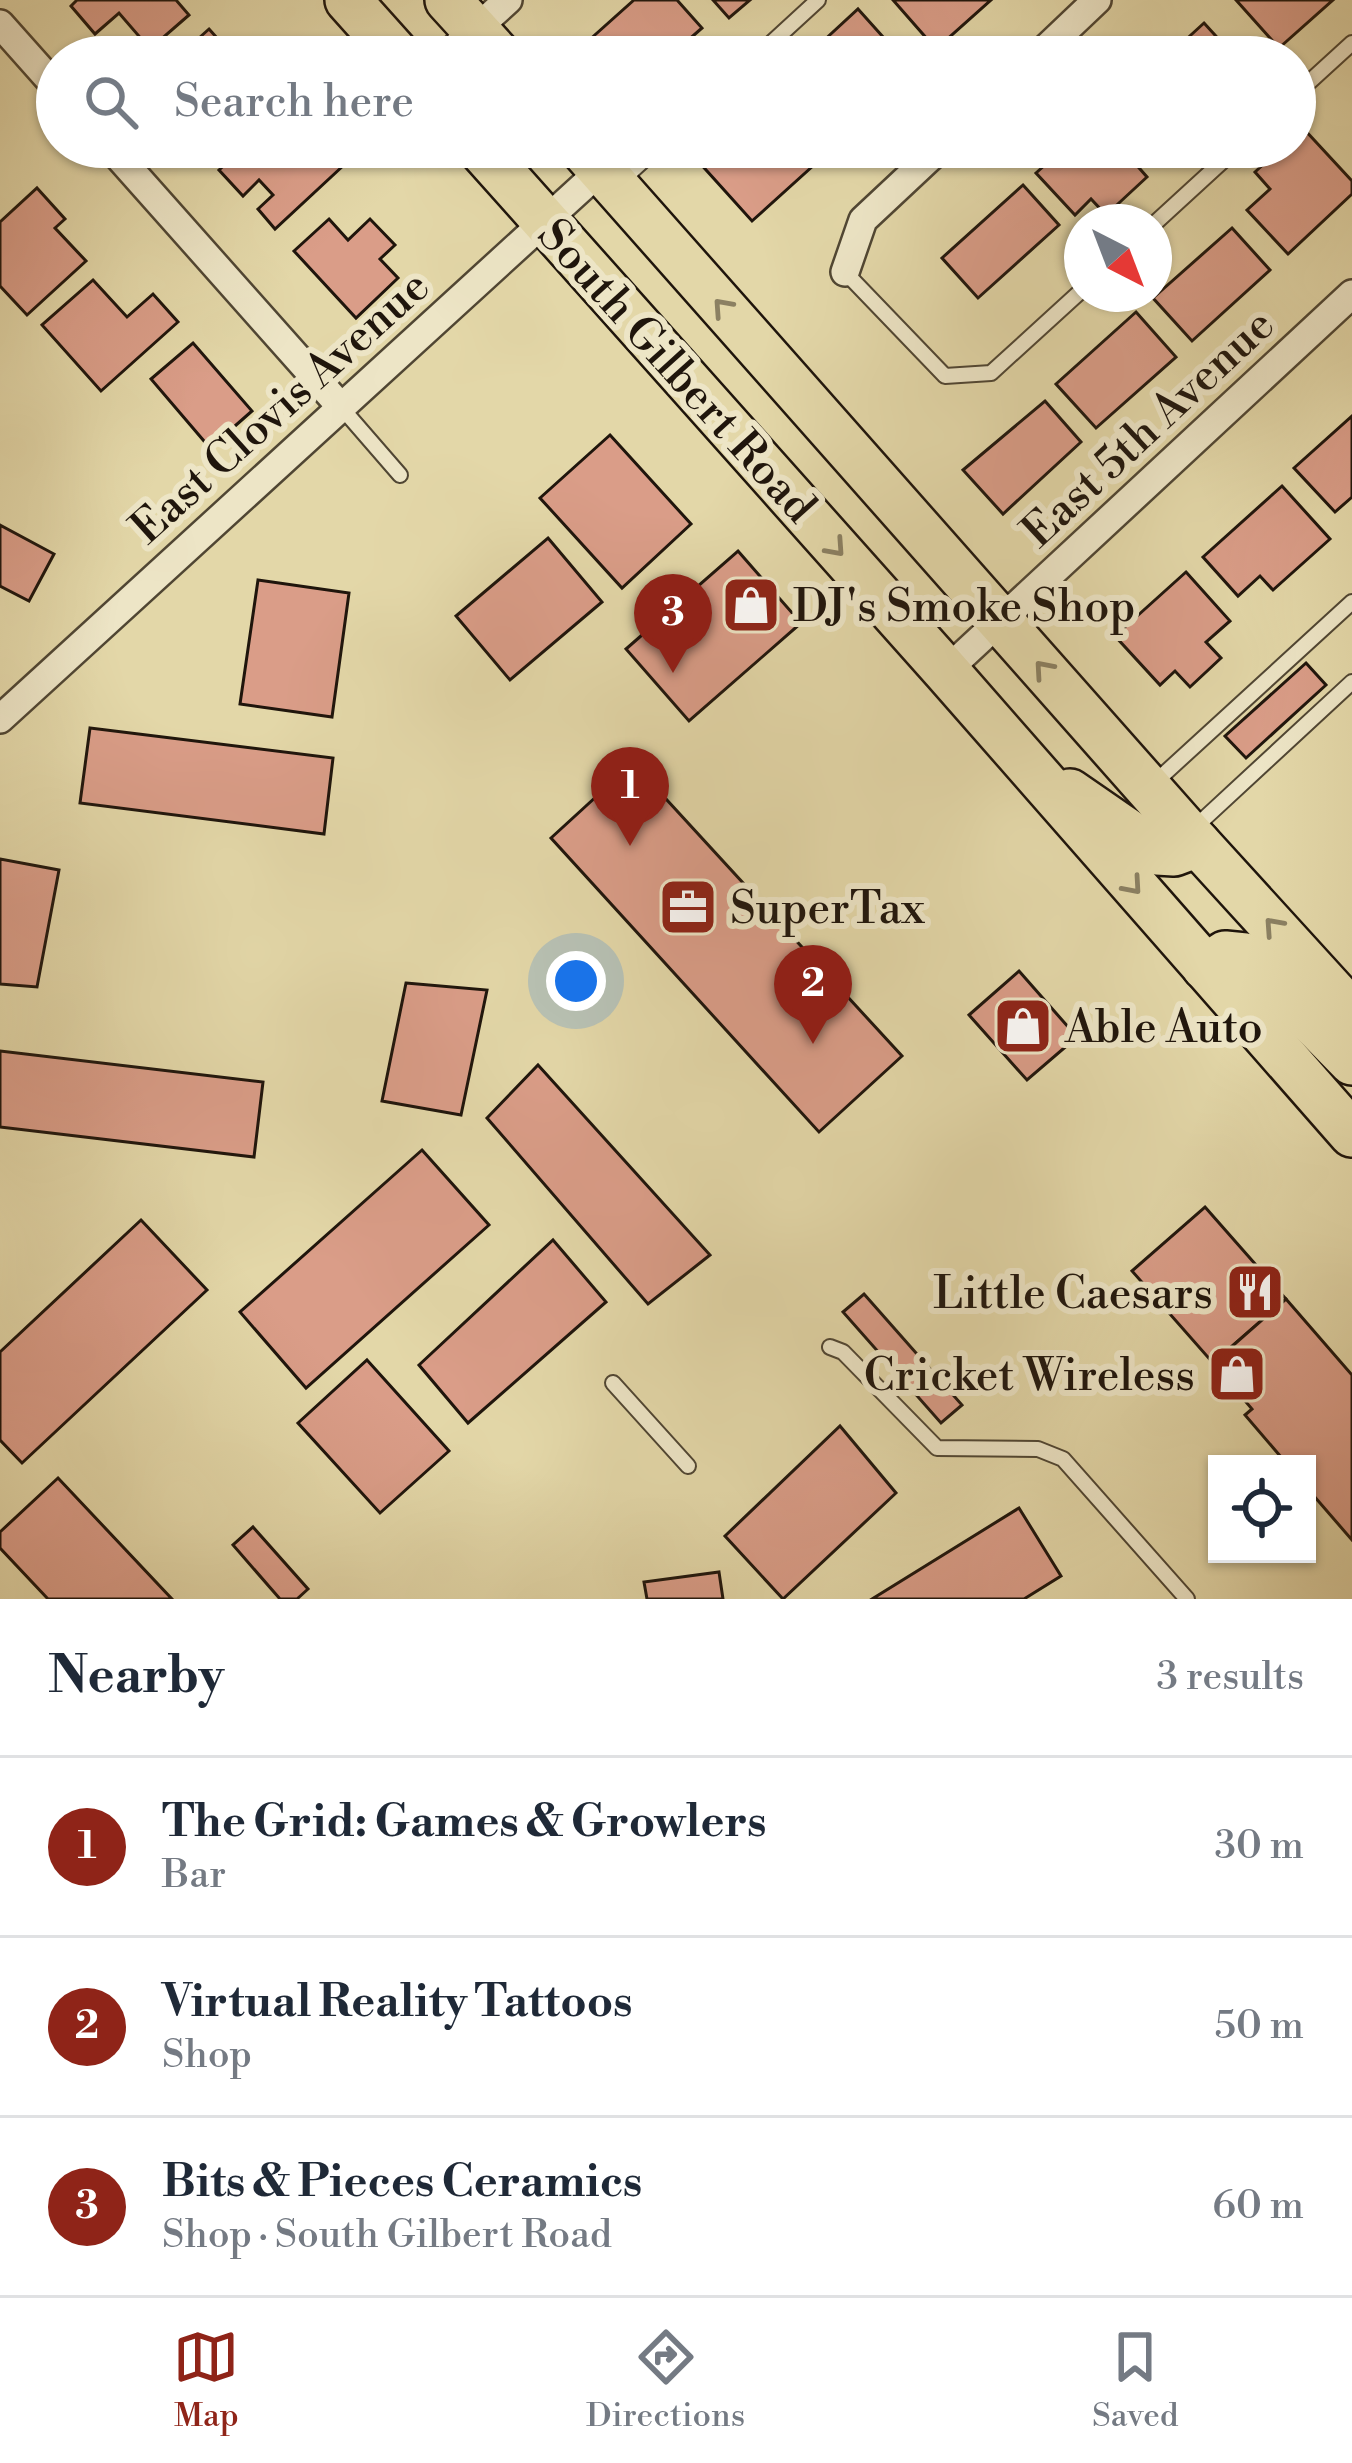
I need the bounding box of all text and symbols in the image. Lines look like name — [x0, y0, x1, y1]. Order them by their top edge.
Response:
search box — [36, 36, 1316, 168]
icon: search — [78, 69, 144, 135]
text: Search here — [174, 74, 414, 131]
north arrow — [1064, 204, 1172, 312]
street label: South Gilbert Road — [525, 208, 828, 536]
street label: East Clovis Avenue — [120, 259, 442, 557]
street label: East 5th Avenue — [1010, 297, 1287, 560]
one-way arrow — [715, 298, 737, 320]
one-way arrow — [822, 534, 843, 556]
pin: 3 — [634, 574, 712, 673]
shop icon: DJ's Smoke Shop — [720, 574, 782, 636]
place label: DJ's Smoke Shop — [793, 579, 1136, 636]
one-way arrow — [1036, 662, 1057, 683]
pin: 1 — [591, 747, 669, 846]
one-way arrow — [1119, 872, 1140, 894]
office icon: SuperTax — [657, 876, 719, 938]
place label: SuperTax — [730, 881, 925, 938]
one-way arrow — [1266, 919, 1287, 940]
pin: 2 — [774, 945, 852, 1044]
your location — [546, 951, 606, 1011]
shop icon: Able Auto — [992, 995, 1054, 1057]
place label: Able Auto — [1064, 1000, 1263, 1057]
restaurant icon: Little Caesars — [1224, 1261, 1286, 1323]
place label: Little Caesars — [933, 1266, 1213, 1323]
shop icon: Cricket Wireless — [1206, 1343, 1268, 1405]
place label: Cricket Wireless — [864, 1348, 1195, 1405]
map controls — [1208, 1455, 1316, 1563]
button: locate — [1208, 1455, 1316, 1563]
text: Nearby — [48, 1645, 224, 1709]
text: 3 results — [1156, 1653, 1304, 1702]
text: The Grid: Games & Growlers — [162, 1794, 767, 1851]
text: 1 — [78, 1822, 96, 1871]
text: 30 m — [1214, 1822, 1304, 1871]
text: Bar — [162, 1851, 226, 1900]
text: Virtual Reality Tattoos — [162, 1974, 633, 2031]
text: 2 — [75, 2002, 99, 2051]
text: 50 m — [1214, 2002, 1304, 2051]
text: Shop — [162, 2031, 252, 2080]
text: Bits & Pieces Ceramics — [162, 2154, 642, 2211]
text: 3 — [75, 2182, 99, 2231]
text: 60 m — [1212, 2182, 1304, 2231]
text: Shop · South Gilbert Road — [162, 2211, 612, 2260]
tab: Map — [173, 2324, 239, 2437]
tab: Directions — [586, 2324, 745, 2437]
tab: Saved — [1092, 2324, 1179, 2437]

